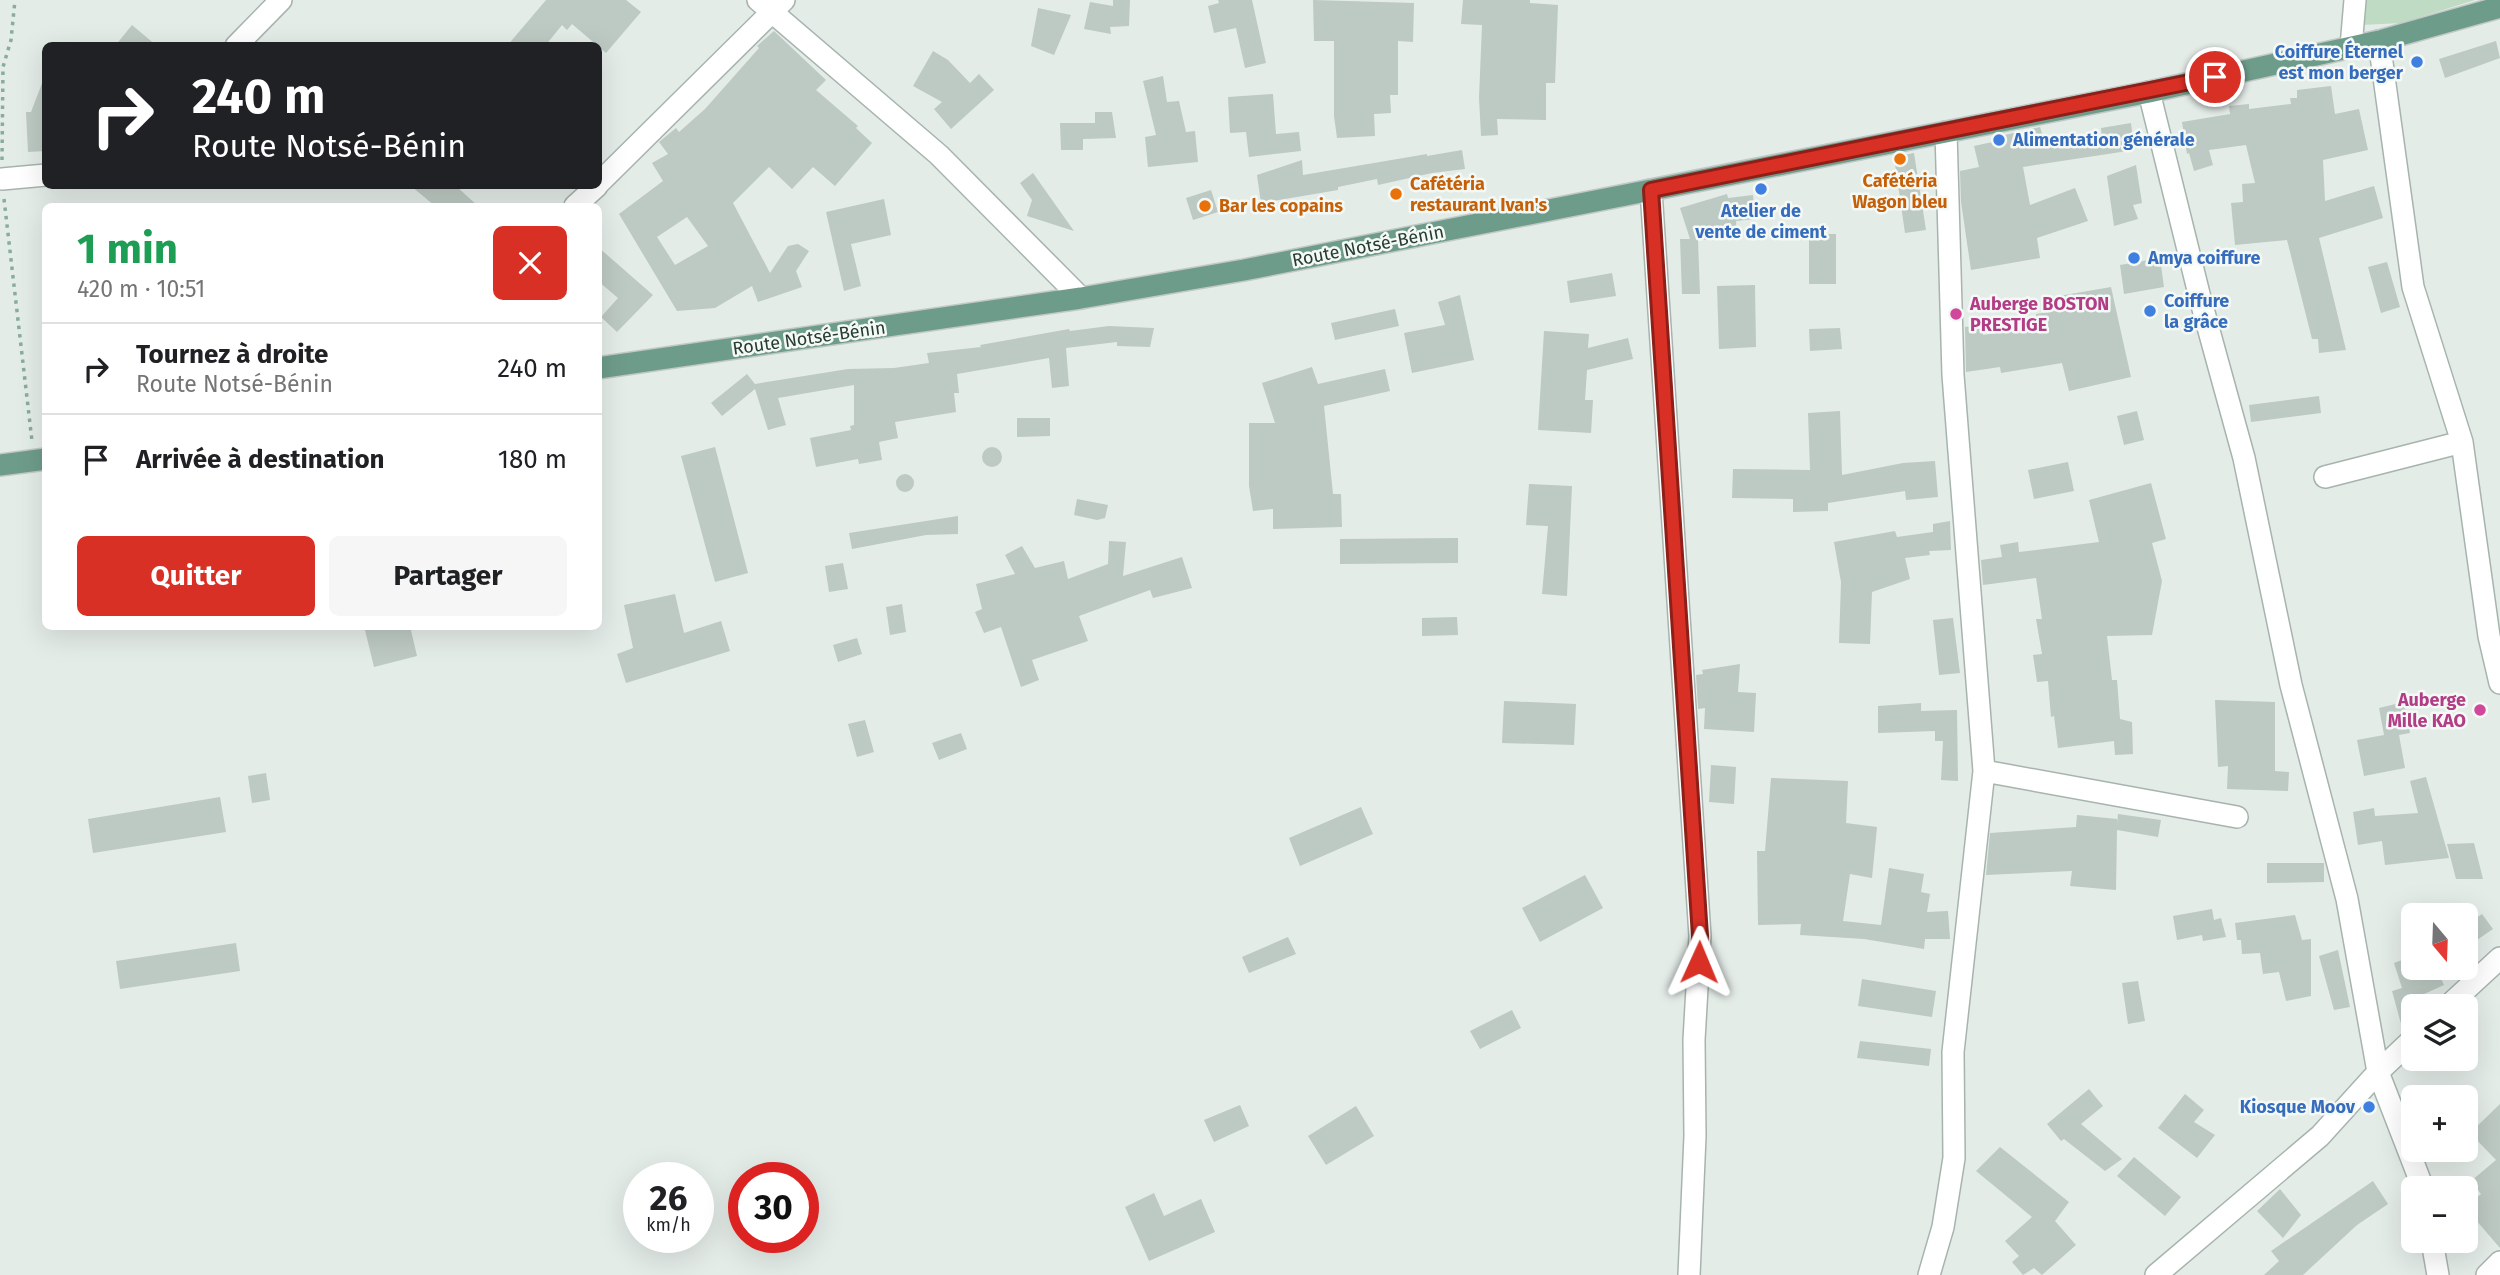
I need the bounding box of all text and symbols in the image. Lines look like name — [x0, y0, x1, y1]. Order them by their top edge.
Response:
place label: Coiffure Éternel est mon berger — [2275, 40, 2404, 84]
pin — [2185, 47, 2245, 107]
marker: Coiffure Éternel est mon berger — [2409, 54, 2425, 70]
icon: arrive — [2196, 58, 2234, 96]
text: 240 m — [192, 67, 325, 126]
icon: right — [77, 70, 168, 161]
text: Route Notsé-Bénin — [192, 127, 466, 165]
place label: Alimentation générale — [2012, 129, 2195, 151]
marker: Alimentation générale — [1991, 132, 2007, 148]
marker: Cafétéria Wagon bleu — [1892, 151, 1908, 167]
place label: Cafétéria Wagon bleu — [1852, 170, 1948, 213]
place label: Cafétéria restaurant Ivan's — [1410, 173, 1548, 216]
marker: Atelier de vente de ciment — [1753, 181, 1769, 197]
marker: Cafétéria restaurant Ivan's — [1388, 186, 1404, 202]
place label: Bar les copains — [1219, 195, 1343, 217]
marker: Bar les copains — [1197, 198, 1213, 214]
place label: Atelier de vente de ciment — [1694, 200, 1828, 243]
street label: Route Notsé-Bénin — [1290, 220, 1446, 272]
text: 1 min — [77, 224, 178, 274]
button: close — [493, 226, 567, 300]
place label: Amya coiffure — [2147, 247, 2260, 269]
marker: Amya coiffure — [2126, 250, 2142, 266]
text: 420 m · 10:51 — [77, 275, 205, 303]
place label: Coiffure la grâce — [2164, 290, 2229, 333]
place label: Auberge BOSTON PRESTIGE — [1969, 293, 2109, 336]
marker: Coiffure la grâce — [2142, 303, 2158, 319]
marker: Auberge BOSTON PRESTIGE — [1948, 306, 1964, 322]
street label: Route Notsé-Bénin — [731, 316, 887, 360]
text: Tournez à droite — [136, 339, 328, 370]
icon: right — [77, 350, 115, 388]
text: 240 m — [497, 353, 567, 384]
text: Route Notsé-Bénin — [136, 370, 333, 398]
icon: arrive — [77, 441, 115, 479]
text: Arrivée à destination — [136, 444, 385, 475]
text: 180 m — [498, 444, 567, 475]
button: Quitter — [77, 536, 315, 616]
button: Partager — [329, 536, 567, 616]
place label: Auberge Mille KAO — [2388, 689, 2466, 732]
marker: Auberge Mille KAO — [2472, 702, 2488, 718]
north arrow — [2401, 903, 2478, 980]
map controls — [2401, 903, 2478, 1253]
position arrow — [1662, 925, 1736, 999]
button: layers — [2401, 994, 2478, 1071]
button: + — [2401, 1085, 2478, 1162]
place label: Kiosque Moov — [2240, 1096, 2356, 1118]
marker: Kiosque Moov — [2361, 1099, 2377, 1115]
speed limit sign: 30 — [728, 1162, 819, 1253]
button: − — [2401, 1176, 2478, 1253]
text: 26 — [650, 1177, 687, 1219]
text: km/h — [646, 1214, 691, 1236]

